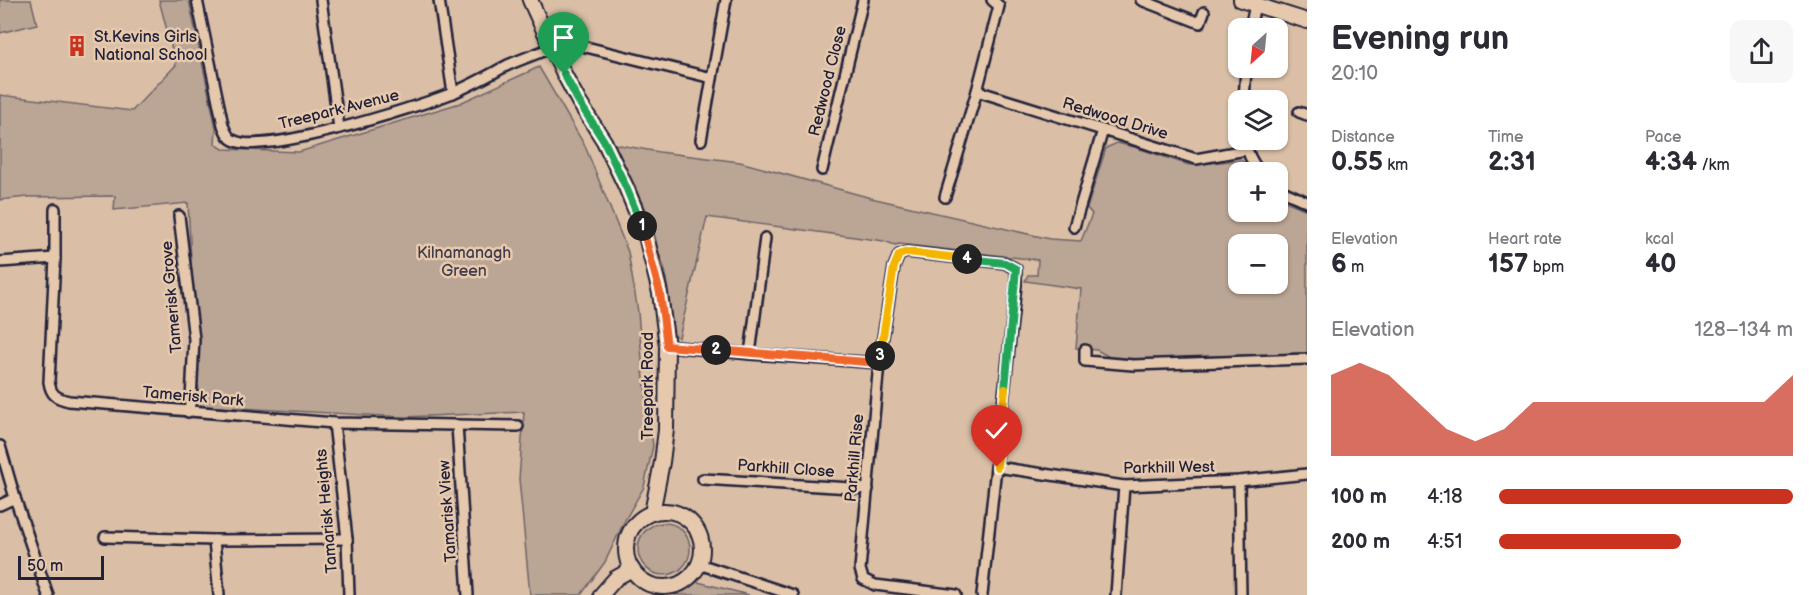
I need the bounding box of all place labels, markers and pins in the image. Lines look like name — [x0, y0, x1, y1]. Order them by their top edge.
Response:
pin — [538, 12, 589, 74]
place label: St.Kevins Girls National School — [94, 28, 207, 65]
building icon: St.Kevins Girls National School — [65, 34, 89, 58]
pin: 1 — [627, 211, 657, 241]
pin: 4 — [952, 244, 982, 274]
pin: 2 — [701, 335, 731, 365]
pin: 3 — [865, 341, 895, 371]
pin — [971, 405, 1022, 467]

